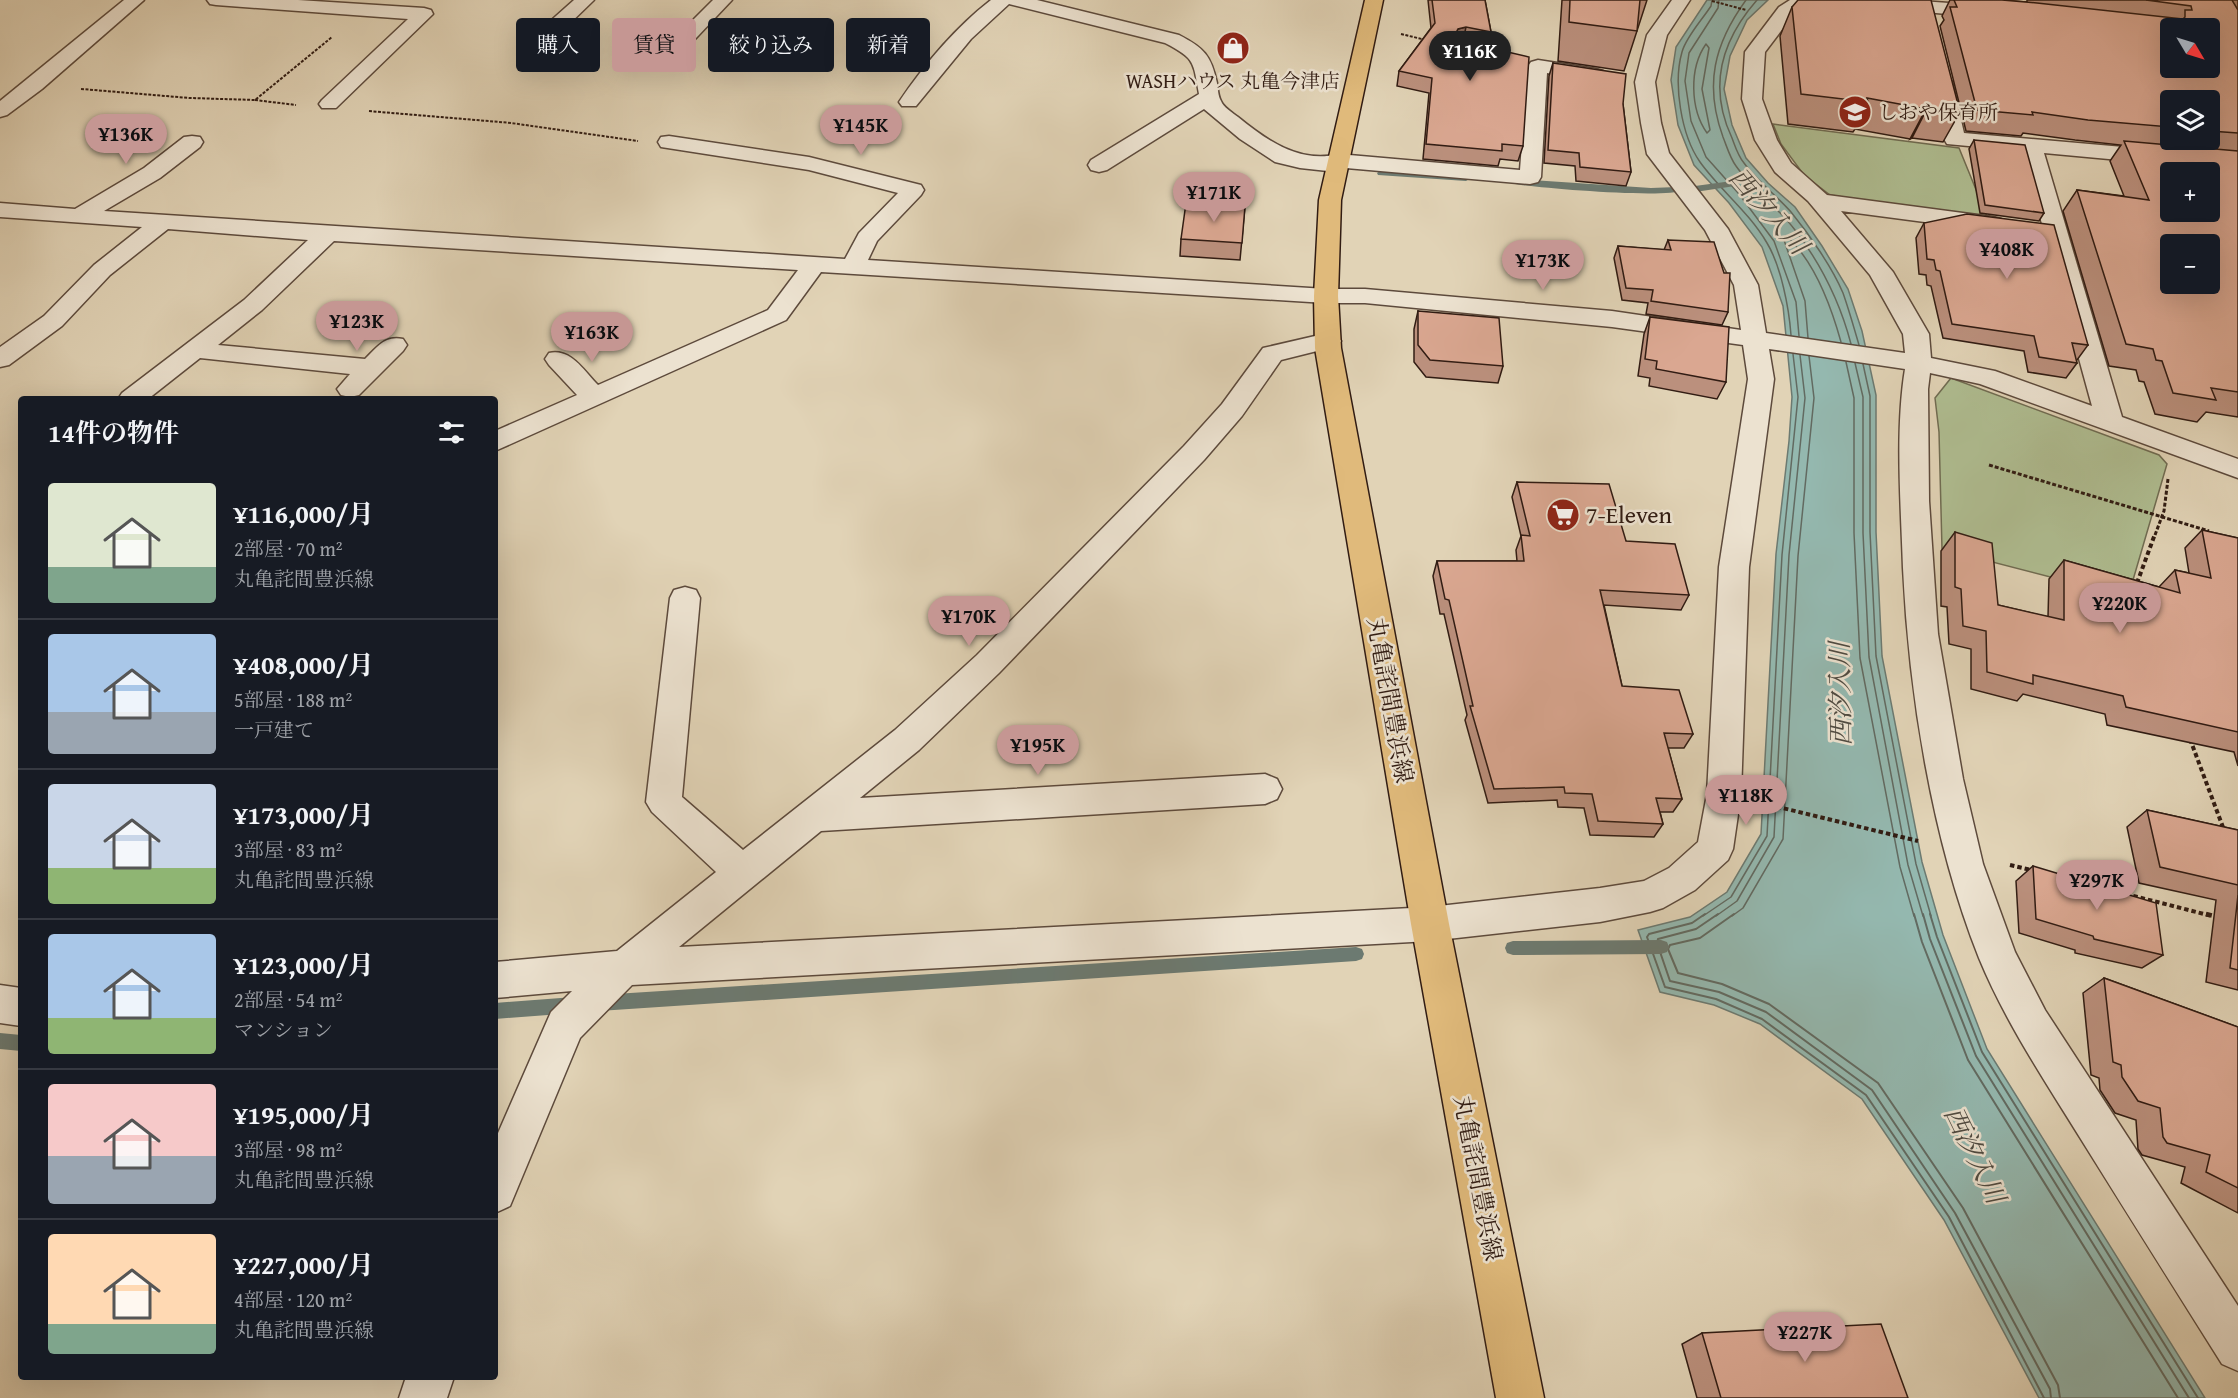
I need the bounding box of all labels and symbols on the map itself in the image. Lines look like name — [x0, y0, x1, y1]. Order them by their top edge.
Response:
north arrow — [2160, 18, 2220, 78]
shop icon: WASHハウス 丸亀今津店 — [1215, 30, 1251, 66]
pin: ¥116K — [1428, 31, 1512, 82]
place label: WASHハウス 丸亀今津店 — [1126, 66, 1340, 95]
school or university icon: しおや保育所 — [1837, 94, 1873, 130]
place label: しおや保育所 — [1878, 97, 1998, 126]
pin: ¥145K — [819, 105, 903, 156]
pin: ¥136K — [84, 114, 168, 165]
water label: 西汐入川 — [1721, 159, 1820, 265]
pin: ¥171K — [1172, 172, 1256, 223]
pin: ¥408K — [1965, 229, 2049, 280]
pin: ¥173K — [1501, 240, 1585, 291]
pin: ¥123K — [315, 301, 399, 352]
pin: ¥163K — [550, 312, 634, 363]
supermarket icon: 7-Eleven — [1545, 497, 1581, 533]
place label: 7-Eleven — [1586, 497, 1673, 532]
pin: ¥220K — [2078, 583, 2162, 634]
pin: ¥170K — [927, 596, 1011, 647]
street label: 丸亀詫間豊浜線 — [1359, 614, 1422, 786]
water label: 西汐入川 — [1819, 639, 1860, 746]
pin: ¥195K — [996, 725, 1080, 776]
pin: ¥118K — [1704, 775, 1788, 826]
pin: ¥297K — [2055, 860, 2139, 911]
street label: 丸亀詫間豊浜線 — [1445, 1092, 1512, 1264]
water label: 西汐入川 — [1935, 1099, 2017, 1213]
pin: ¥227K — [1763, 1312, 1847, 1363]

